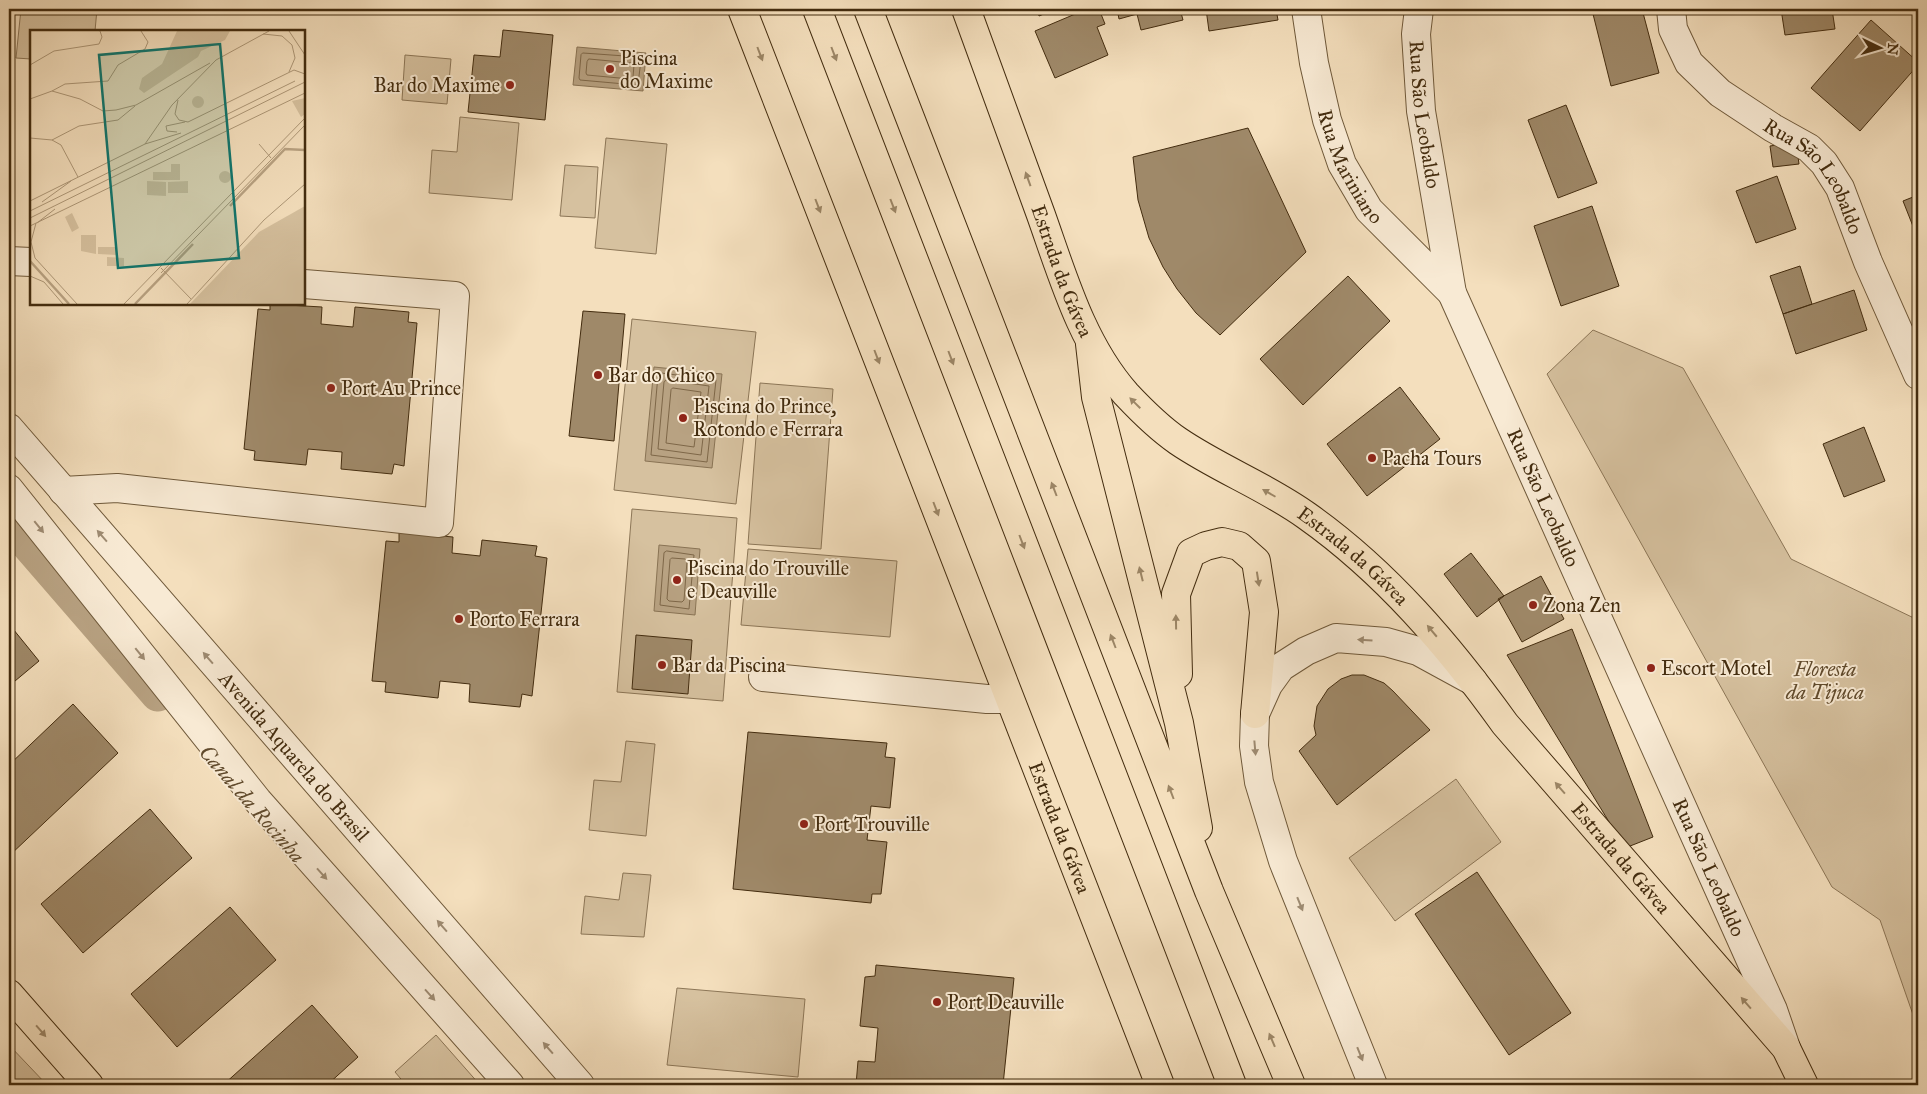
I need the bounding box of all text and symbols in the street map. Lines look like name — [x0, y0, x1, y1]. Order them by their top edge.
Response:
north arrow — [1854, 22, 1904, 72]
inset map — [30, 30, 305, 305]
street label: Rua São Leobaldo — [1404, 40, 1446, 190]
text: N — [1883, 42, 1901, 56]
place label: Piscina do Maxime — [620, 46, 713, 93]
one-way arrow — [756, 47, 764, 62]
one-way arrow — [831, 47, 839, 61]
marker: Piscina do Maxime — [604, 63, 616, 75]
place label: Bar do Maxime — [373, 73, 500, 97]
marker: Bar do Maxime — [504, 79, 516, 91]
street label: Rua Mariniano — [1313, 107, 1388, 229]
street label: Rua São Leobaldo — [1759, 113, 1868, 237]
one-way arrow — [1024, 172, 1031, 187]
one-way arrow — [815, 199, 823, 213]
one-way arrow — [889, 199, 897, 214]
street label: Estrada da Gávea — [1026, 202, 1099, 341]
one-way arrow — [873, 350, 881, 365]
one-way arrow — [948, 350, 955, 365]
place label: Bar do Chico — [608, 363, 715, 387]
marker: Bar do Chico — [592, 369, 604, 381]
place label: Port Au Prince — [341, 376, 461, 400]
marker: Port Au Prince — [325, 382, 337, 394]
place label: Piscina do Prince, Rotondo e Ferrara — [693, 394, 843, 441]
one-way arrow — [1129, 397, 1141, 409]
marker: Piscina do Prince, Rotondo e Ferrara — [677, 412, 689, 424]
street label: Rua São Leobaldo — [1502, 425, 1585, 570]
place label: Pacha Tours — [1382, 446, 1482, 470]
marker: Pacha Tours — [1366, 452, 1378, 464]
one-way arrow — [1050, 481, 1058, 496]
one-way arrow — [1262, 489, 1275, 498]
street label: Estrada da Gávea — [1293, 501, 1414, 610]
one-way arrow — [932, 502, 940, 517]
one-way arrow — [34, 520, 45, 533]
one-way arrow — [96, 529, 107, 542]
one-way arrow — [1018, 535, 1026, 550]
place label: Piscina do Trouville e Deauville — [687, 556, 849, 603]
one-way arrow — [1137, 567, 1145, 582]
one-way arrow — [1255, 571, 1263, 587]
marker: Piscina do Trouville e Deauville — [671, 574, 683, 586]
place label: Zona Zen — [1543, 593, 1621, 617]
marker: Zona Zen — [1527, 599, 1539, 611]
place label: Porto Ferrara — [469, 607, 580, 631]
marker: Porto Ferrara — [453, 613, 465, 625]
one-way arrow — [1172, 614, 1180, 630]
one-way arrow — [1427, 625, 1438, 638]
one-way arrow — [1108, 634, 1116, 648]
one-way arrow — [1357, 636, 1373, 644]
one-way arrow — [135, 647, 146, 660]
one-way arrow — [203, 652, 214, 665]
place label: Bar da Piscina — [672, 653, 786, 677]
place label: Escort Motel — [1661, 656, 1772, 680]
park label: Floresta da Tijuca — [1785, 657, 1864, 704]
marker: Bar da Piscina — [656, 659, 668, 671]
marker: Escort Motel — [1645, 662, 1657, 674]
street label: Avenida Aquarela do Brasil — [213, 666, 375, 847]
water label: Canal da Rocinha — [194, 740, 310, 868]
one-way arrow — [1251, 740, 1259, 756]
street label: Estrada da Gávea — [1024, 758, 1097, 897]
one-way arrow — [1554, 781, 1565, 794]
one-way arrow — [1167, 785, 1174, 800]
street label: Rua São Leobaldo — [1668, 794, 1750, 940]
street label: Estrada da Gávea — [1566, 797, 1676, 919]
place label: Port Trouville — [814, 812, 930, 836]
marker: Port Trouville — [798, 818, 810, 830]
one-way arrow — [316, 867, 328, 879]
one-way arrow — [1296, 897, 1304, 911]
one-way arrow — [436, 920, 447, 933]
one-way arrow — [424, 989, 436, 1001]
place label: Port Deauville — [947, 990, 1064, 1014]
marker: Port Deauville — [931, 996, 943, 1008]
one-way arrow — [1740, 998, 1752, 1010]
one-way arrow — [35, 1024, 47, 1036]
one-way arrow — [1267, 1033, 1275, 1047]
one-way arrow — [543, 1042, 554, 1055]
one-way arrow — [1357, 1047, 1364, 1062]

